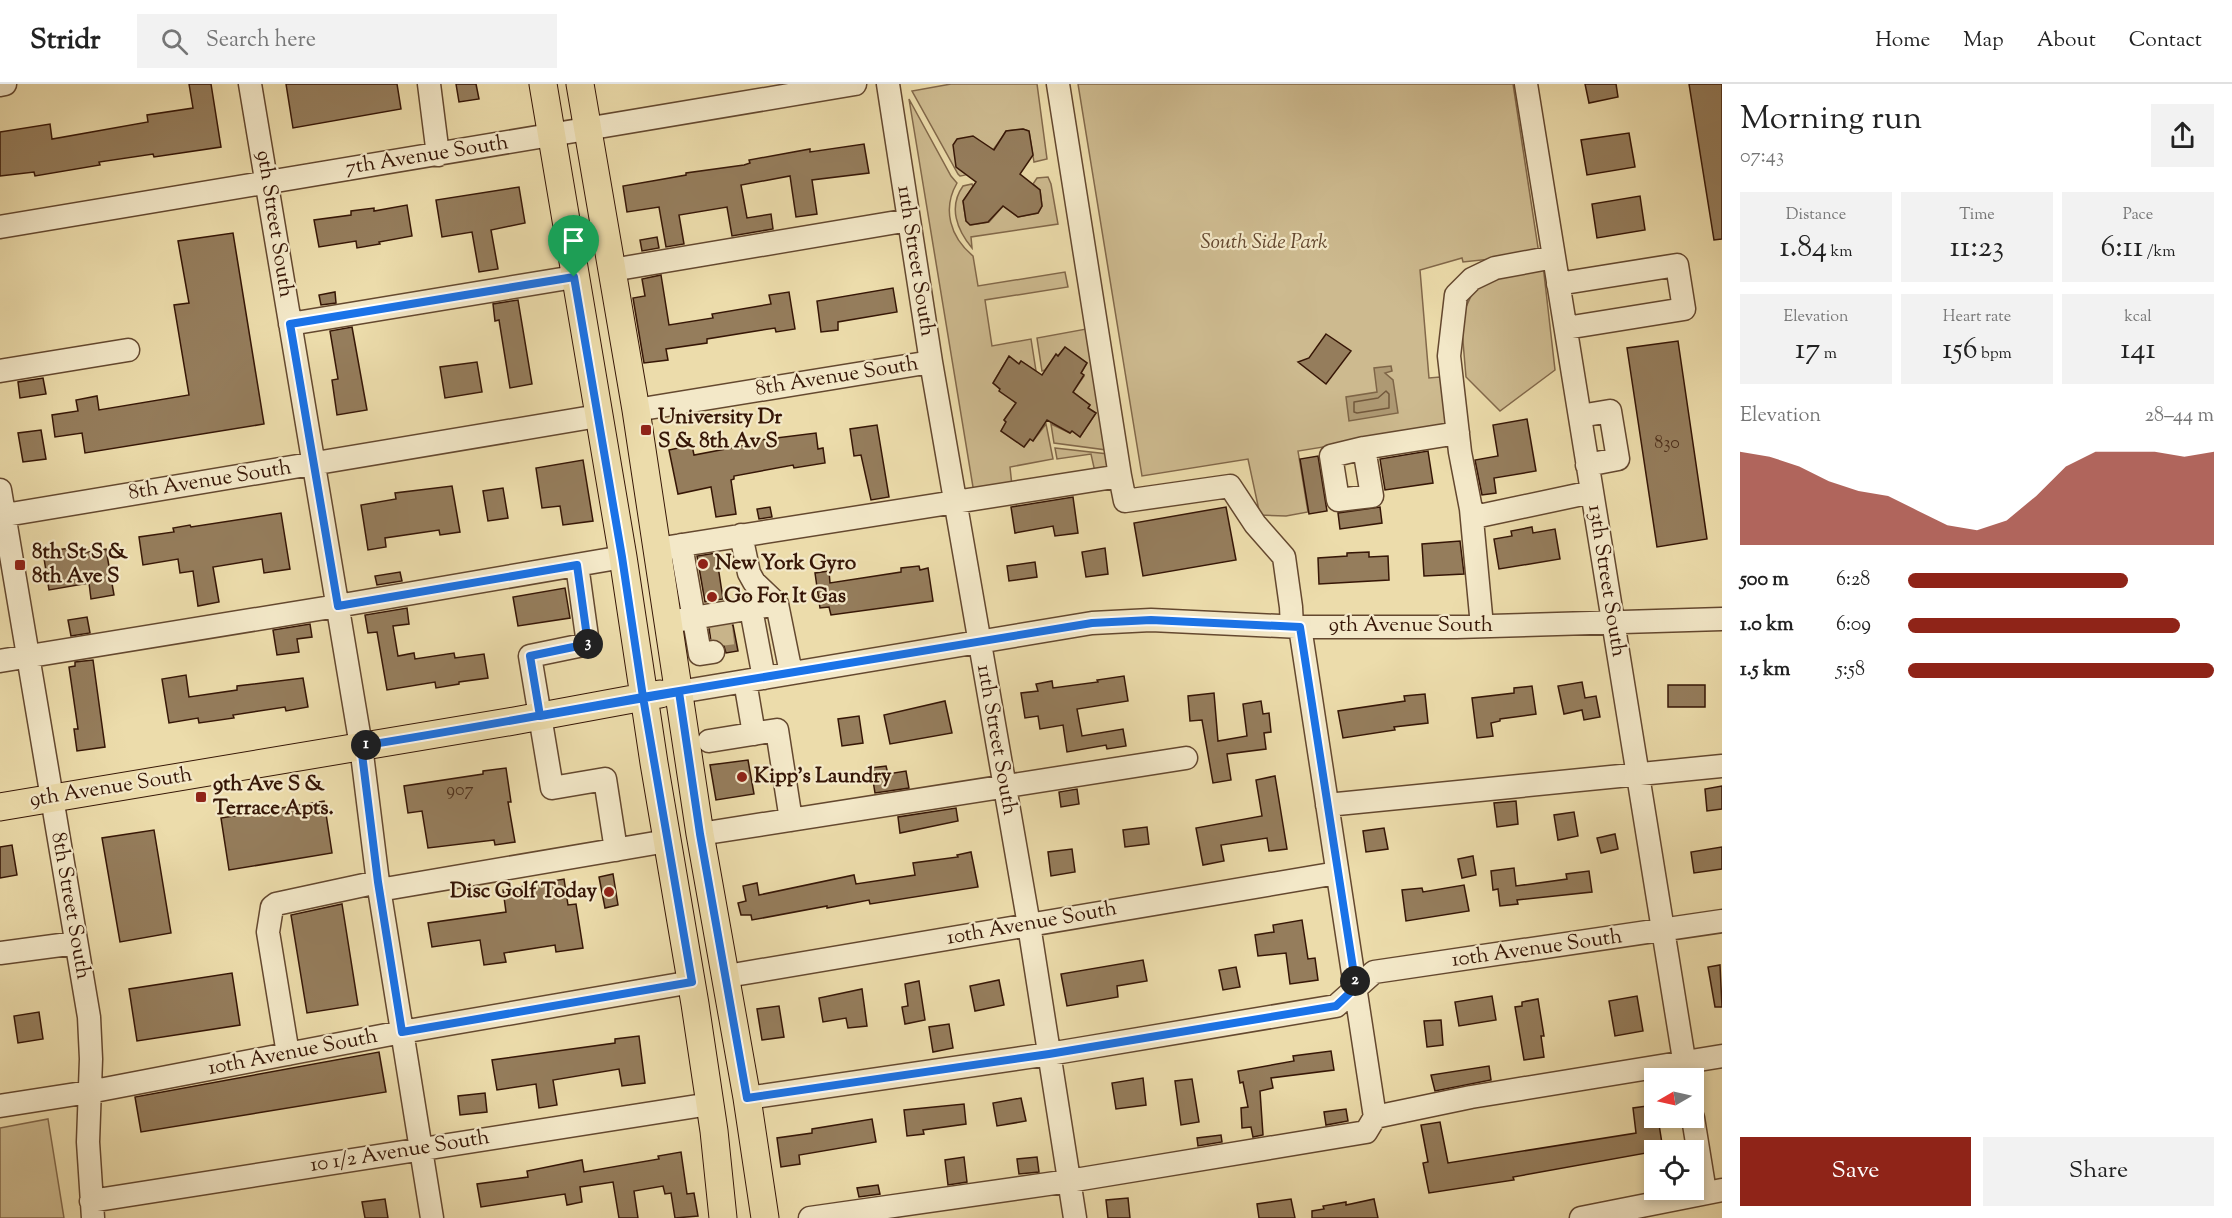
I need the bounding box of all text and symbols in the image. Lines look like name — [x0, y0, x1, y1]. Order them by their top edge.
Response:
search box — [137, 14, 557, 68]
text: Stridr — [30, 21, 101, 61]
icon: search — [158, 25, 191, 58]
text: Search here — [206, 25, 316, 57]
text: Home — [1875, 26, 1930, 56]
text: Map — [1963, 26, 2004, 56]
text: About — [2037, 26, 2096, 56]
text: Contact — [2129, 26, 2202, 56]
text: Morning run — [1740, 96, 1922, 144]
button: share — [2151, 104, 2214, 167]
street label: 7th Avenue South — [343, 128, 511, 184]
text: 07:43 — [1740, 143, 1784, 172]
street label: 9th Street South — [248, 148, 300, 300]
street label: 11th Street South — [888, 183, 942, 339]
text: Distance — [1786, 204, 1846, 227]
text: Time — [1959, 204, 1995, 227]
text: Pace — [2123, 204, 2153, 227]
pin — [548, 215, 599, 277]
icon: arrive — [557, 224, 590, 257]
text: 1.84 — [1780, 227, 1827, 270]
text: 11:23 — [1950, 227, 2004, 270]
text: 6:11 — [2100, 227, 2143, 270]
park label: South Side Park — [1201, 228, 1328, 258]
text: km — [1827, 241, 1852, 264]
text: /km — [2143, 241, 2176, 264]
text: Elevation — [1784, 306, 1848, 329]
text: Heart rate — [1943, 306, 2011, 329]
text: kcal — [2124, 306, 2152, 329]
text: 17 — [1795, 329, 1820, 372]
text: 156 — [1942, 329, 1978, 372]
text: 141 — [2120, 329, 2156, 372]
text: m — [1820, 343, 1837, 366]
text: bpm — [1978, 343, 2012, 366]
street label: 8th Avenue South — [753, 349, 921, 405]
text: Elevation — [1740, 402, 1821, 431]
text: 28–44 m — [2145, 402, 2214, 431]
place label: University Dr S & 8th Av S — [658, 403, 782, 457]
marker: University Dr S & 8th Av S — [639, 423, 653, 437]
house number: 830 — [1654, 431, 1680, 457]
street label: 8th Avenue South — [126, 453, 294, 509]
street label: 13th Street South — [1579, 503, 1633, 659]
place label: 8th St S & 8th Ave S — [32, 538, 129, 592]
place label: New York Gyro — [715, 549, 857, 579]
marker: New York Gyro — [696, 557, 710, 571]
marker: 8th St S & 8th Ave S — [13, 558, 27, 572]
text: 500 m — [1740, 566, 1789, 595]
text: 6:28 — [1836, 566, 1870, 595]
place label: Go For It Gas — [724, 582, 846, 612]
marker: Go For It Gas — [705, 590, 719, 604]
street label: 9th Avenue South — [1329, 611, 1493, 641]
text: 1.0 km — [1740, 611, 1794, 640]
text: 6:09 — [1836, 611, 1871, 640]
pin: 3 — [573, 629, 603, 659]
text: 3 — [585, 632, 591, 655]
text: 1.5 km — [1740, 656, 1790, 685]
text: 5:58 — [1836, 656, 1865, 685]
street label: 11th Street South — [968, 662, 1024, 818]
pin: 1 — [351, 730, 381, 760]
text: 1 — [363, 733, 369, 756]
street label: 9th Avenue South — [28, 760, 194, 816]
place label: Kipp's Laundry — [754, 762, 892, 792]
place label: 9th Ave S & Terrace Apts. — [213, 770, 334, 824]
marker: Kipp's Laundry — [735, 770, 749, 784]
house number: 907 — [446, 778, 474, 804]
marker: 9th Ave S & Terrace Apts. — [194, 790, 208, 804]
street label: 8th Street South — [42, 830, 98, 982]
place label: Disc Golf Today — [450, 877, 598, 907]
marker: Disc Golf Today — [602, 885, 616, 899]
street label: 10th Avenue South — [945, 894, 1119, 954]
street label: 10th Avenue South — [1450, 922, 1624, 976]
pin: 2 — [1340, 966, 1370, 996]
text: 2 — [1351, 969, 1359, 992]
street label: 10th Avenue South — [206, 1022, 380, 1084]
north arrow — [1644, 1068, 1704, 1128]
map controls — [1644, 1068, 1704, 1200]
street label: 10 1/2 Avenue South — [308, 1123, 492, 1181]
button: Save — [1740, 1137, 1971, 1206]
button: Share — [1983, 1137, 2214, 1206]
button: locate — [1644, 1140, 1704, 1200]

